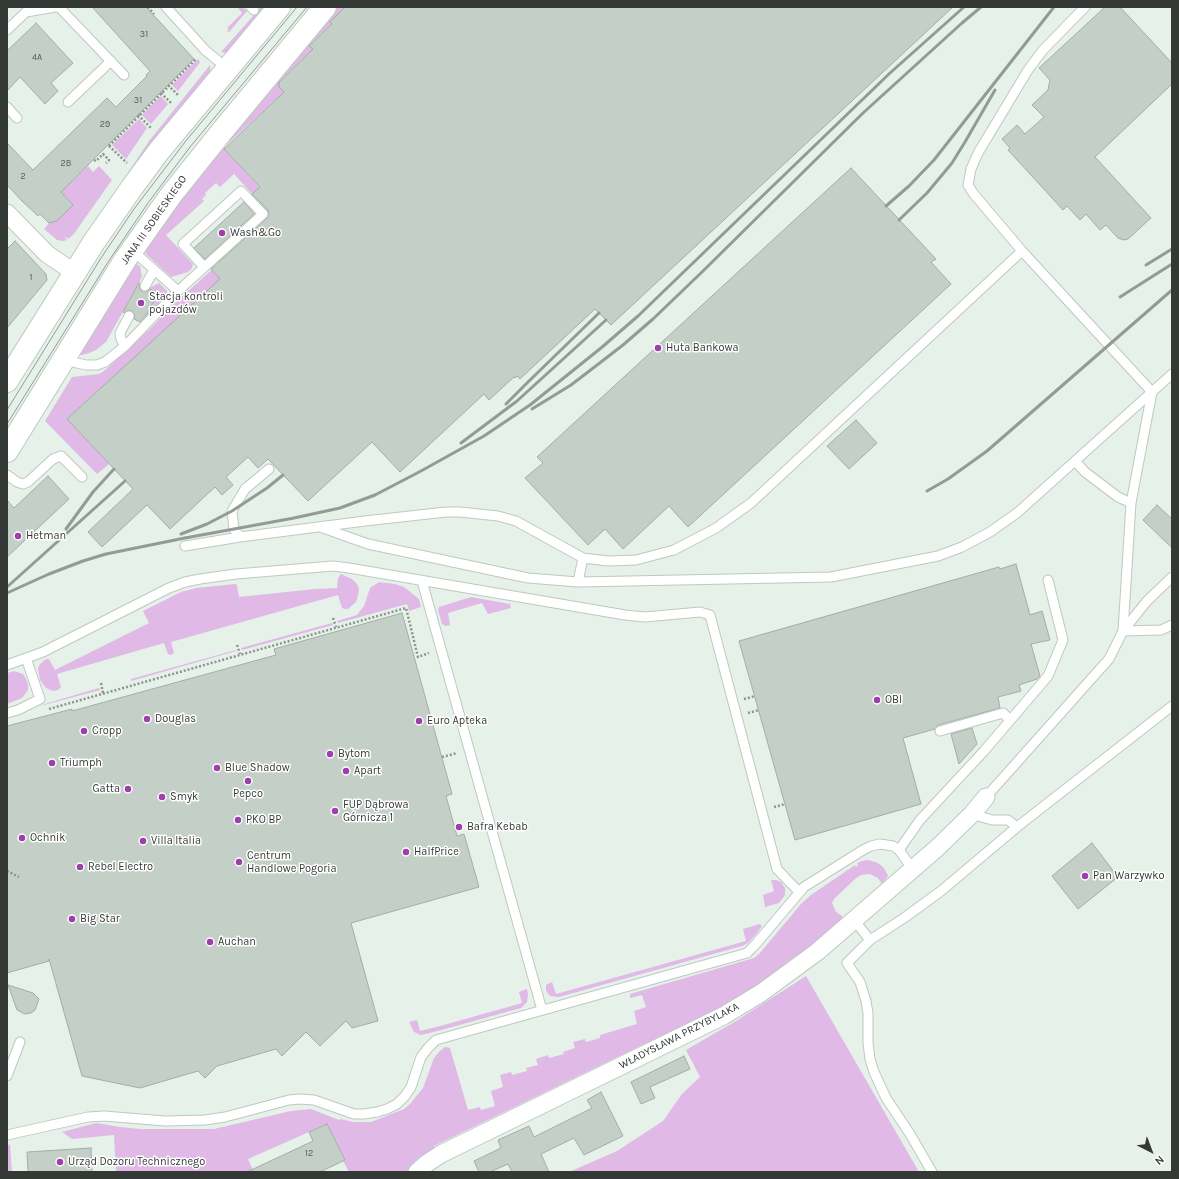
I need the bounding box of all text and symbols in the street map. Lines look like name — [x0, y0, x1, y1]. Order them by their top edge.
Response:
house number: 31 — [140, 29, 148, 39]
house number: 4A — [32, 52, 42, 62]
house number: 31 — [134, 95, 142, 105]
house number: 29 — [100, 119, 110, 129]
house number: 2B — [61, 158, 71, 168]
house number: 2 — [20, 171, 26, 181]
street label: JANA III SOBIESKIEGO — [118, 173, 190, 267]
place label: Wash&Go — [230, 226, 281, 240]
marker: Wash&Go — [217, 228, 227, 238]
house number: 1 — [30, 272, 32, 282]
place label: Stacja kontroli pojazdów — [149, 290, 223, 316]
marker: Stacja kontroli pojazdów — [136, 298, 146, 308]
place label: Huta Bankowa — [666, 341, 739, 355]
marker: Huta Bankowa — [653, 343, 663, 353]
place label: Hetman — [26, 529, 66, 543]
marker: Hetman — [13, 531, 23, 541]
place label: OBI — [885, 693, 902, 707]
marker: OBI — [872, 695, 882, 705]
place label: Douglas — [155, 712, 196, 726]
marker: Douglas — [142, 714, 152, 724]
place label: Euro Apteka — [427, 714, 487, 728]
marker: Euro Apteka — [414, 716, 424, 726]
place label: Cropp — [92, 724, 122, 738]
marker: Cropp — [79, 726, 89, 736]
place label: Bytom — [338, 747, 370, 761]
marker: Bytom — [325, 749, 335, 759]
place label: Triumph — [60, 756, 102, 770]
marker: Triumph — [47, 758, 57, 768]
place label: Blue Shadow — [225, 761, 290, 775]
marker: Blue Shadow — [212, 763, 222, 773]
place label: Apart — [354, 764, 381, 778]
marker: Apart — [341, 766, 351, 776]
marker: Pepco — [243, 776, 253, 786]
place label: Gatta — [93, 782, 120, 796]
marker: Gatta — [123, 784, 133, 794]
place label: Pepco — [233, 787, 263, 801]
place label: Smyk — [170, 790, 198, 804]
marker: Smyk — [157, 792, 167, 802]
place label: FUP Dąbrowa Górnicza 1 — [343, 798, 408, 824]
marker: FUP Dąbrowa Górnicza 1 — [330, 806, 340, 816]
place label: PKO BP — [246, 813, 281, 827]
marker: PKO BP — [233, 815, 243, 825]
place label: Bafra Kebab — [467, 820, 528, 834]
marker: Bafra Kebab — [454, 822, 464, 832]
place label: Ochnik — [30, 831, 66, 845]
marker: Ochnik — [17, 833, 27, 843]
place label: Villa Italia — [151, 834, 201, 848]
marker: Villa Italia — [138, 836, 148, 846]
place label: HalfPrice — [414, 845, 459, 859]
marker: HalfPrice — [401, 847, 411, 857]
place label: Centrum Handlowe Pogoria — [247, 849, 337, 875]
marker: Centrum Handlowe Pogoria — [234, 857, 244, 867]
place label: Rebel Electro — [88, 860, 153, 874]
marker: Rebel Electro — [75, 862, 85, 872]
place label: Pan Warzywko — [1093, 869, 1164, 883]
marker: Pan Warzywko — [1080, 871, 1090, 881]
place label: Big Star — [80, 912, 120, 926]
marker: Big Star — [67, 914, 77, 924]
place label: Auchan — [218, 935, 256, 949]
marker: Auchan — [205, 937, 215, 947]
street label: WŁADYSŁAWA PRZYBYLAKA — [617, 1000, 741, 1072]
north arrow — [1131, 1131, 1171, 1171]
house number: 12 — [305, 1148, 313, 1158]
text: N — [1152, 1153, 1167, 1168]
place label: Urząd Dozoru Technicznego — [68, 1155, 205, 1169]
marker: Urząd Dozoru Technicznego — [55, 1157, 65, 1167]

